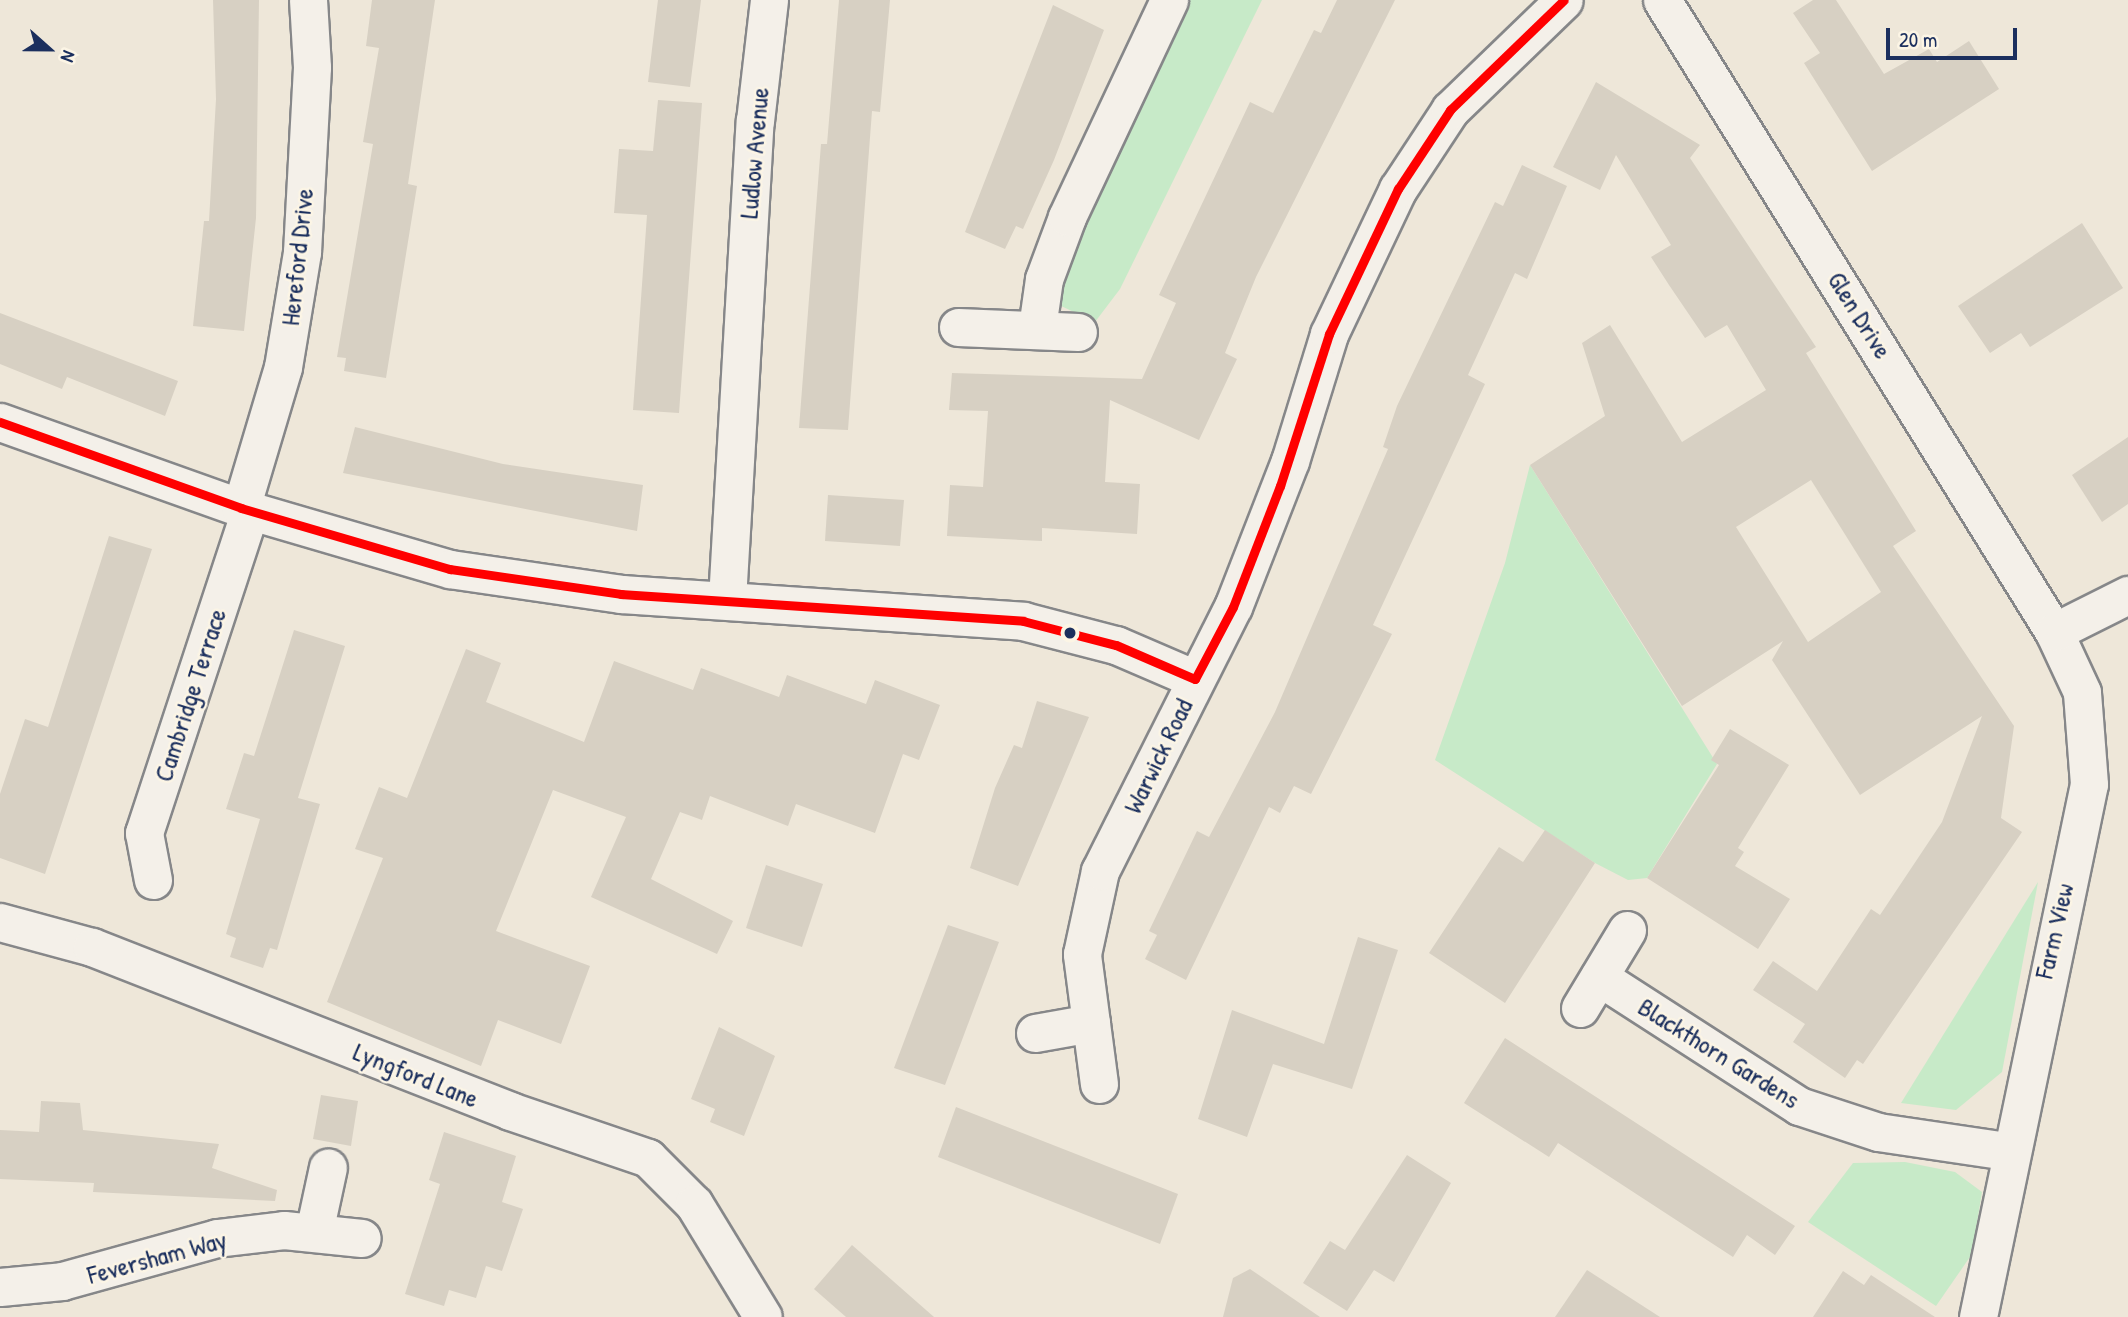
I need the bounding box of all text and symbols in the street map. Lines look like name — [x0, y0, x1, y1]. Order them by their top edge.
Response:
north arrow — [14, 14, 84, 84]
scale bar — [1890, 14, 2021, 58]
text: 20 m — [1899, 25, 1937, 54]
text: N — [55, 47, 83, 66]
street label: Ludlow Avenue — [733, 86, 775, 220]
street label: Hereford Drive — [274, 187, 320, 327]
street label: Glen Drive — [1821, 266, 1899, 364]
street label: Cambridge Terrace — [147, 605, 233, 785]
unlabelled marker — [1063, 626, 1077, 640]
street label: Warwick Road — [1117, 694, 1199, 818]
street label: Farm View — [2028, 881, 2080, 981]
street label: Blackthorn Gardens — [1633, 991, 1805, 1115]
street label: Lyngford Lane — [349, 1036, 483, 1114]
street label: Feversham Way — [84, 1223, 230, 1291]

